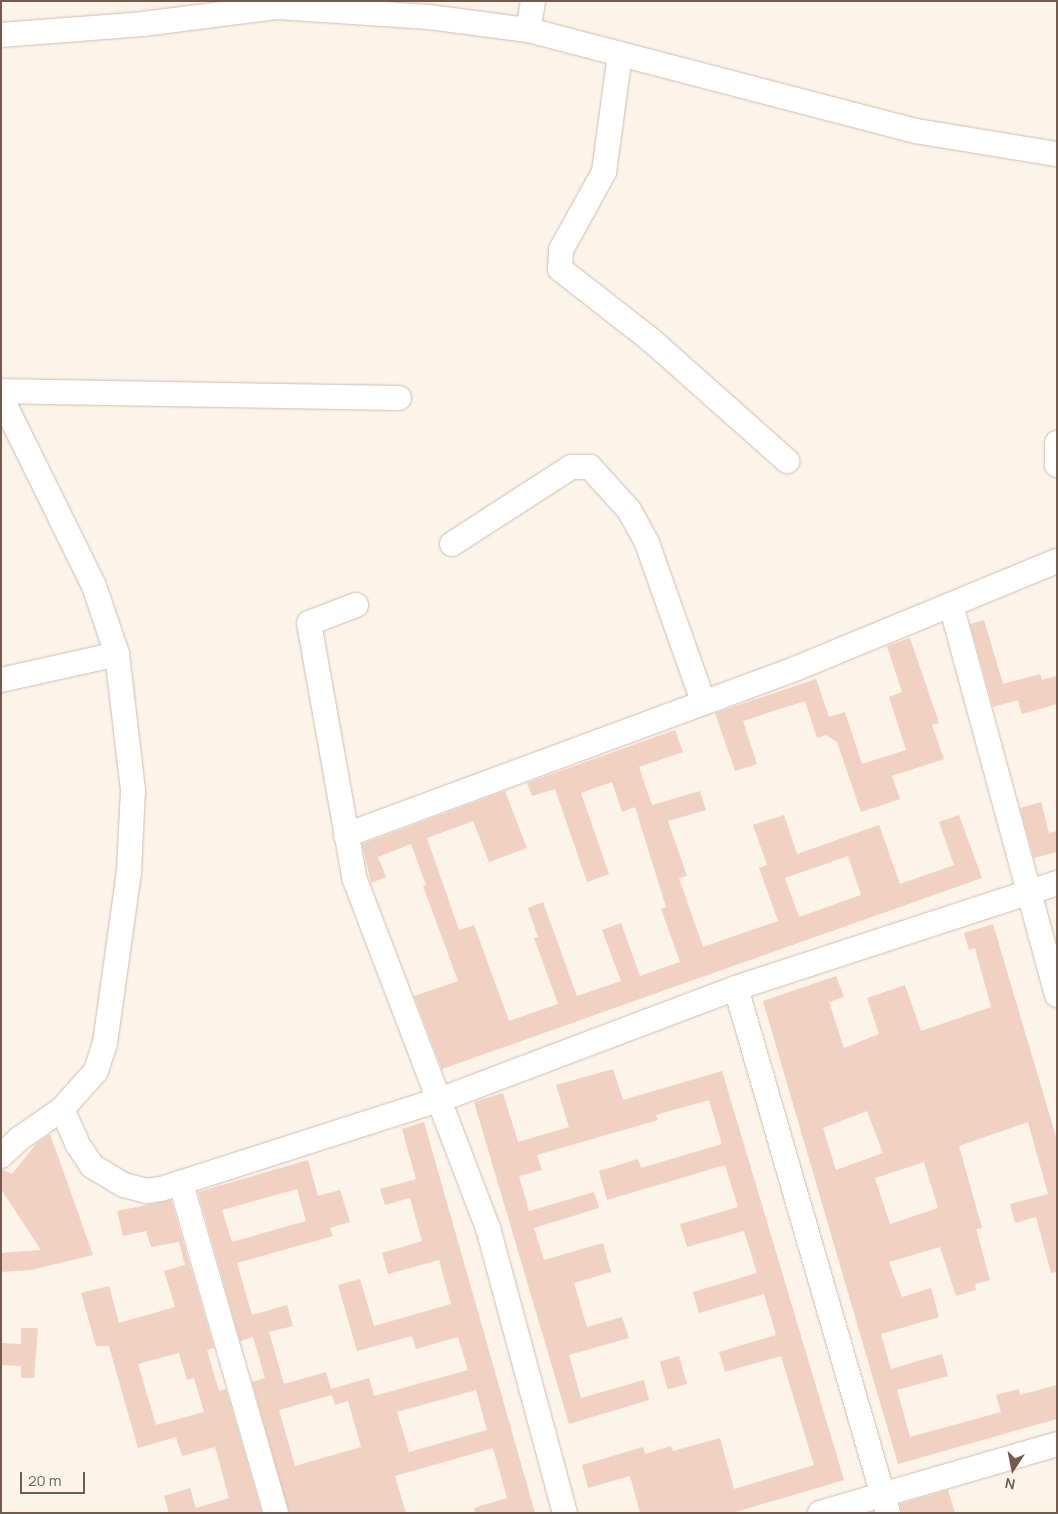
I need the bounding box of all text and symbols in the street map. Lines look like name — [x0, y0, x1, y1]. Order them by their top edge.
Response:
north arrow — [988, 1444, 1038, 1494]
scale bar — [22, 1462, 88, 1494]
text: 20 m — [28, 1470, 61, 1491]
text: N — [1003, 1474, 1017, 1495]

